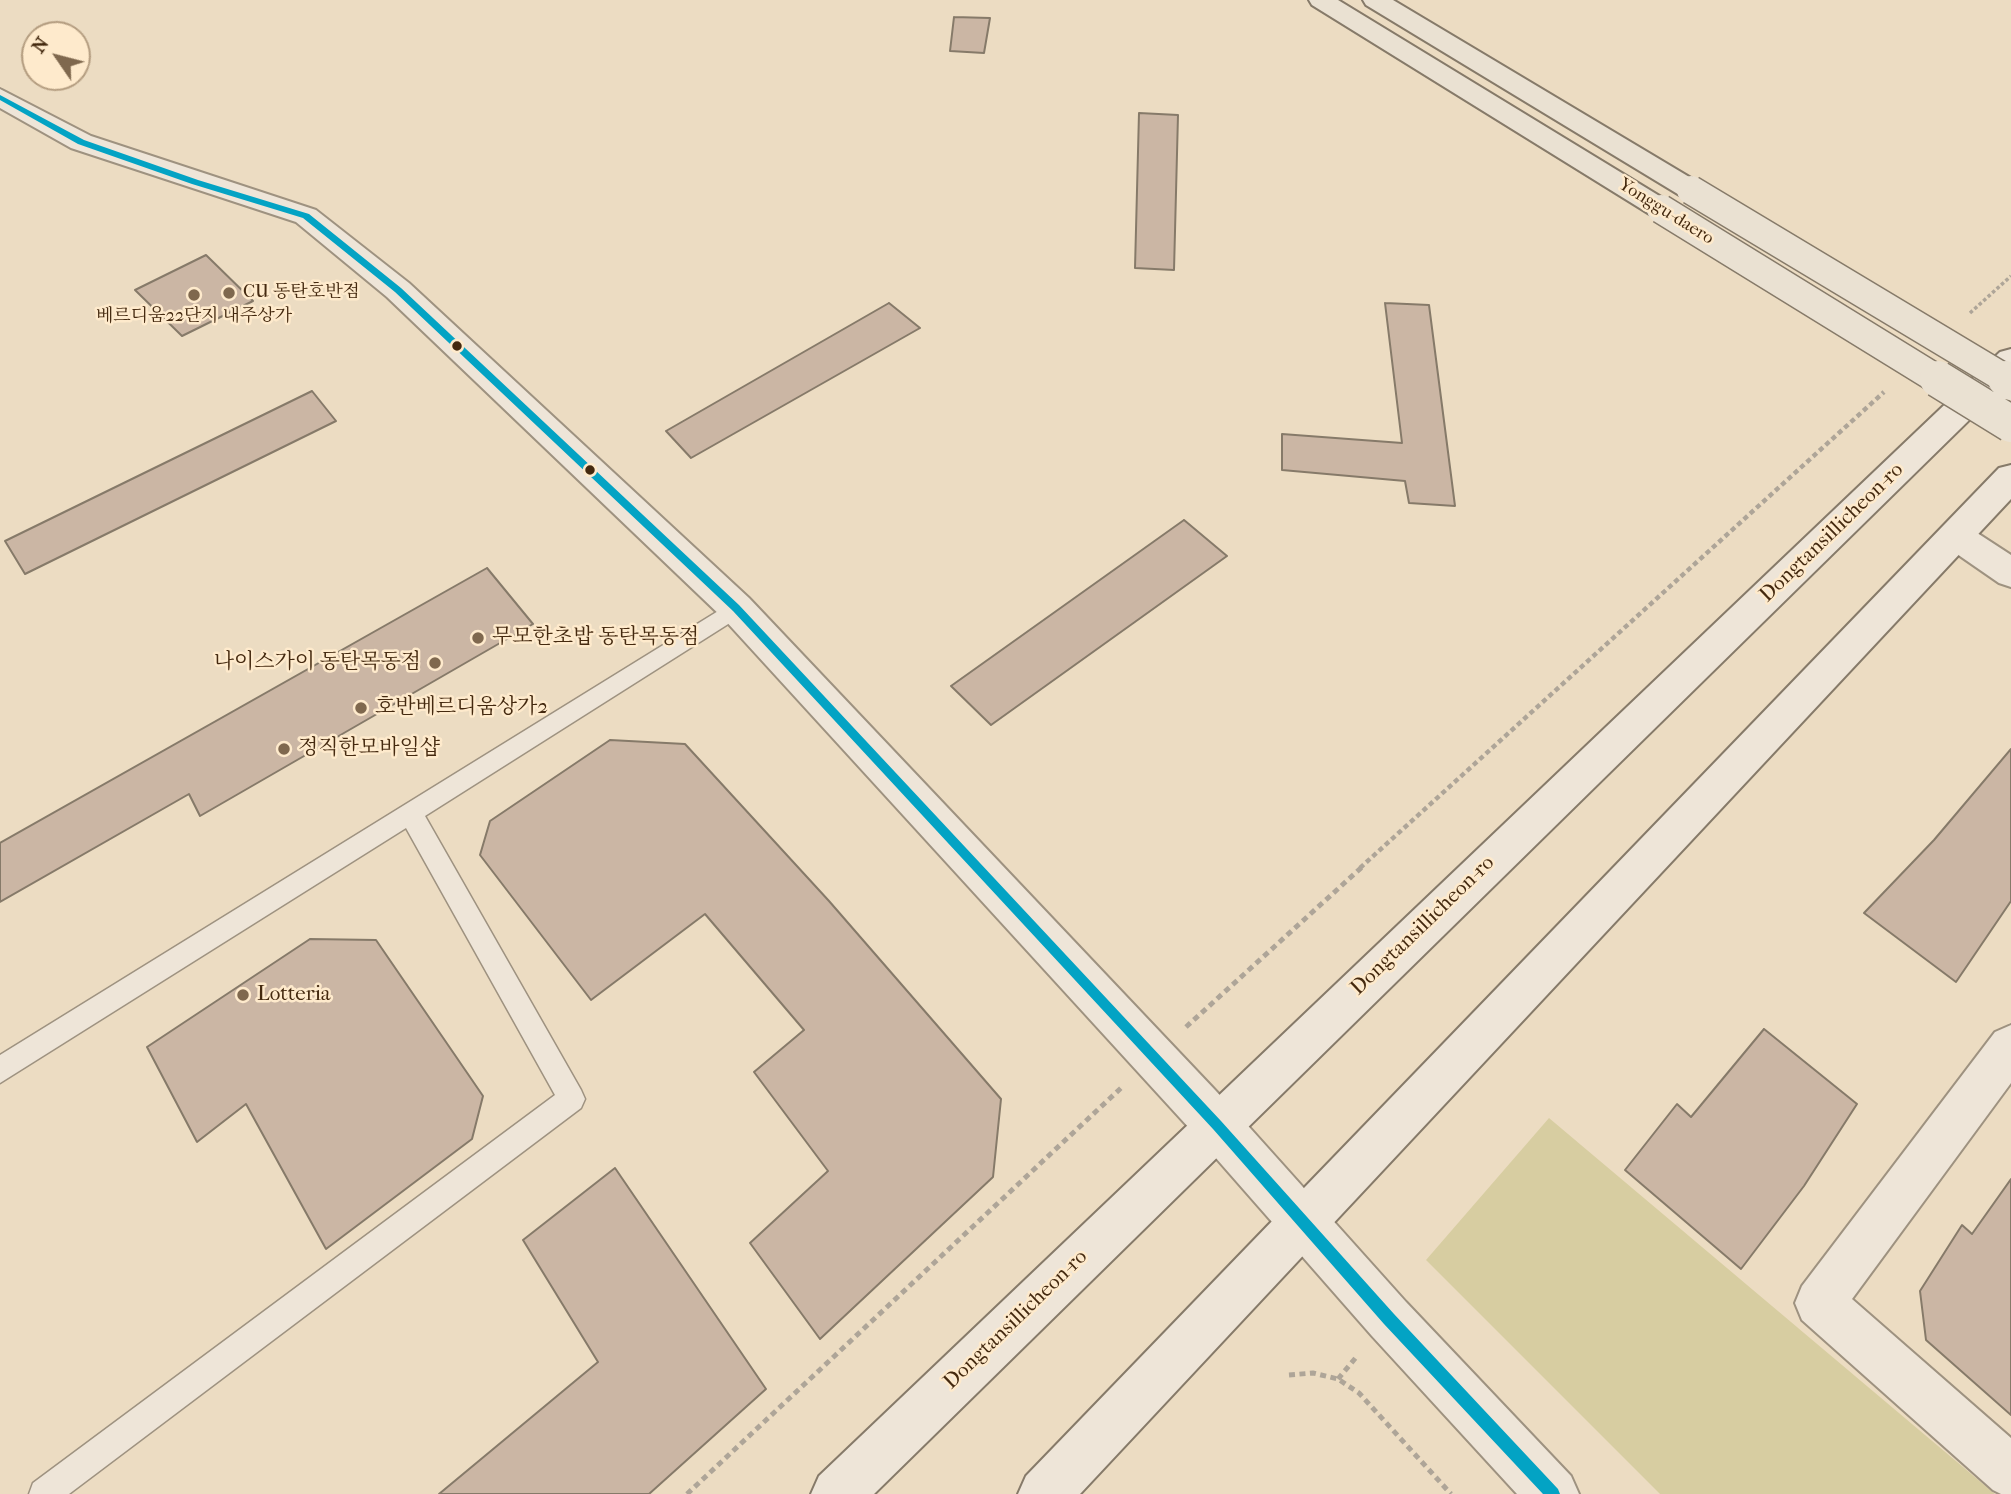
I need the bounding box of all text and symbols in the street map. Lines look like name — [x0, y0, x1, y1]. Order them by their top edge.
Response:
north arrow — [21, 21, 91, 91]
text: N — [27, 33, 54, 57]
street label: Yonggu-daero — [1614, 174, 1718, 250]
place label: CU 동탄호반점 — [243, 282, 360, 304]
marker: CU 동탄호반점 — [221, 285, 237, 301]
marker: 베르디움22단지 내주상가 — [186, 287, 202, 303]
place label: 베르디움22단지 내주상가 — [96, 306, 292, 328]
unlabelled marker — [450, 339, 464, 353]
street label: Dongtansillicheon-ro — [1755, 458, 1909, 608]
unlabelled marker — [583, 463, 597, 477]
place label: 무모한초밥 동탄목동점 — [492, 625, 699, 651]
marker: 무모한초밥 동탄목동점 — [470, 630, 486, 646]
place label: 나이스가이 동탄목동점 — [214, 650, 421, 676]
marker: 나이스가이 동탄목동점 — [427, 655, 443, 671]
place label: 호반베르디움상가2 — [375, 695, 548, 721]
marker: 호반베르디움상가2 — [353, 700, 369, 716]
place label: 정직한모바일샵 — [298, 736, 440, 762]
marker: 정직한모바일샵 — [276, 741, 292, 757]
street label: Dongtansillicheon-ro — [1346, 851, 1500, 1001]
place label: Lotteria — [257, 982, 331, 1008]
marker: Lotteria — [235, 987, 251, 1003]
street label: Dongtansillicheon-ro — [939, 1245, 1093, 1395]

